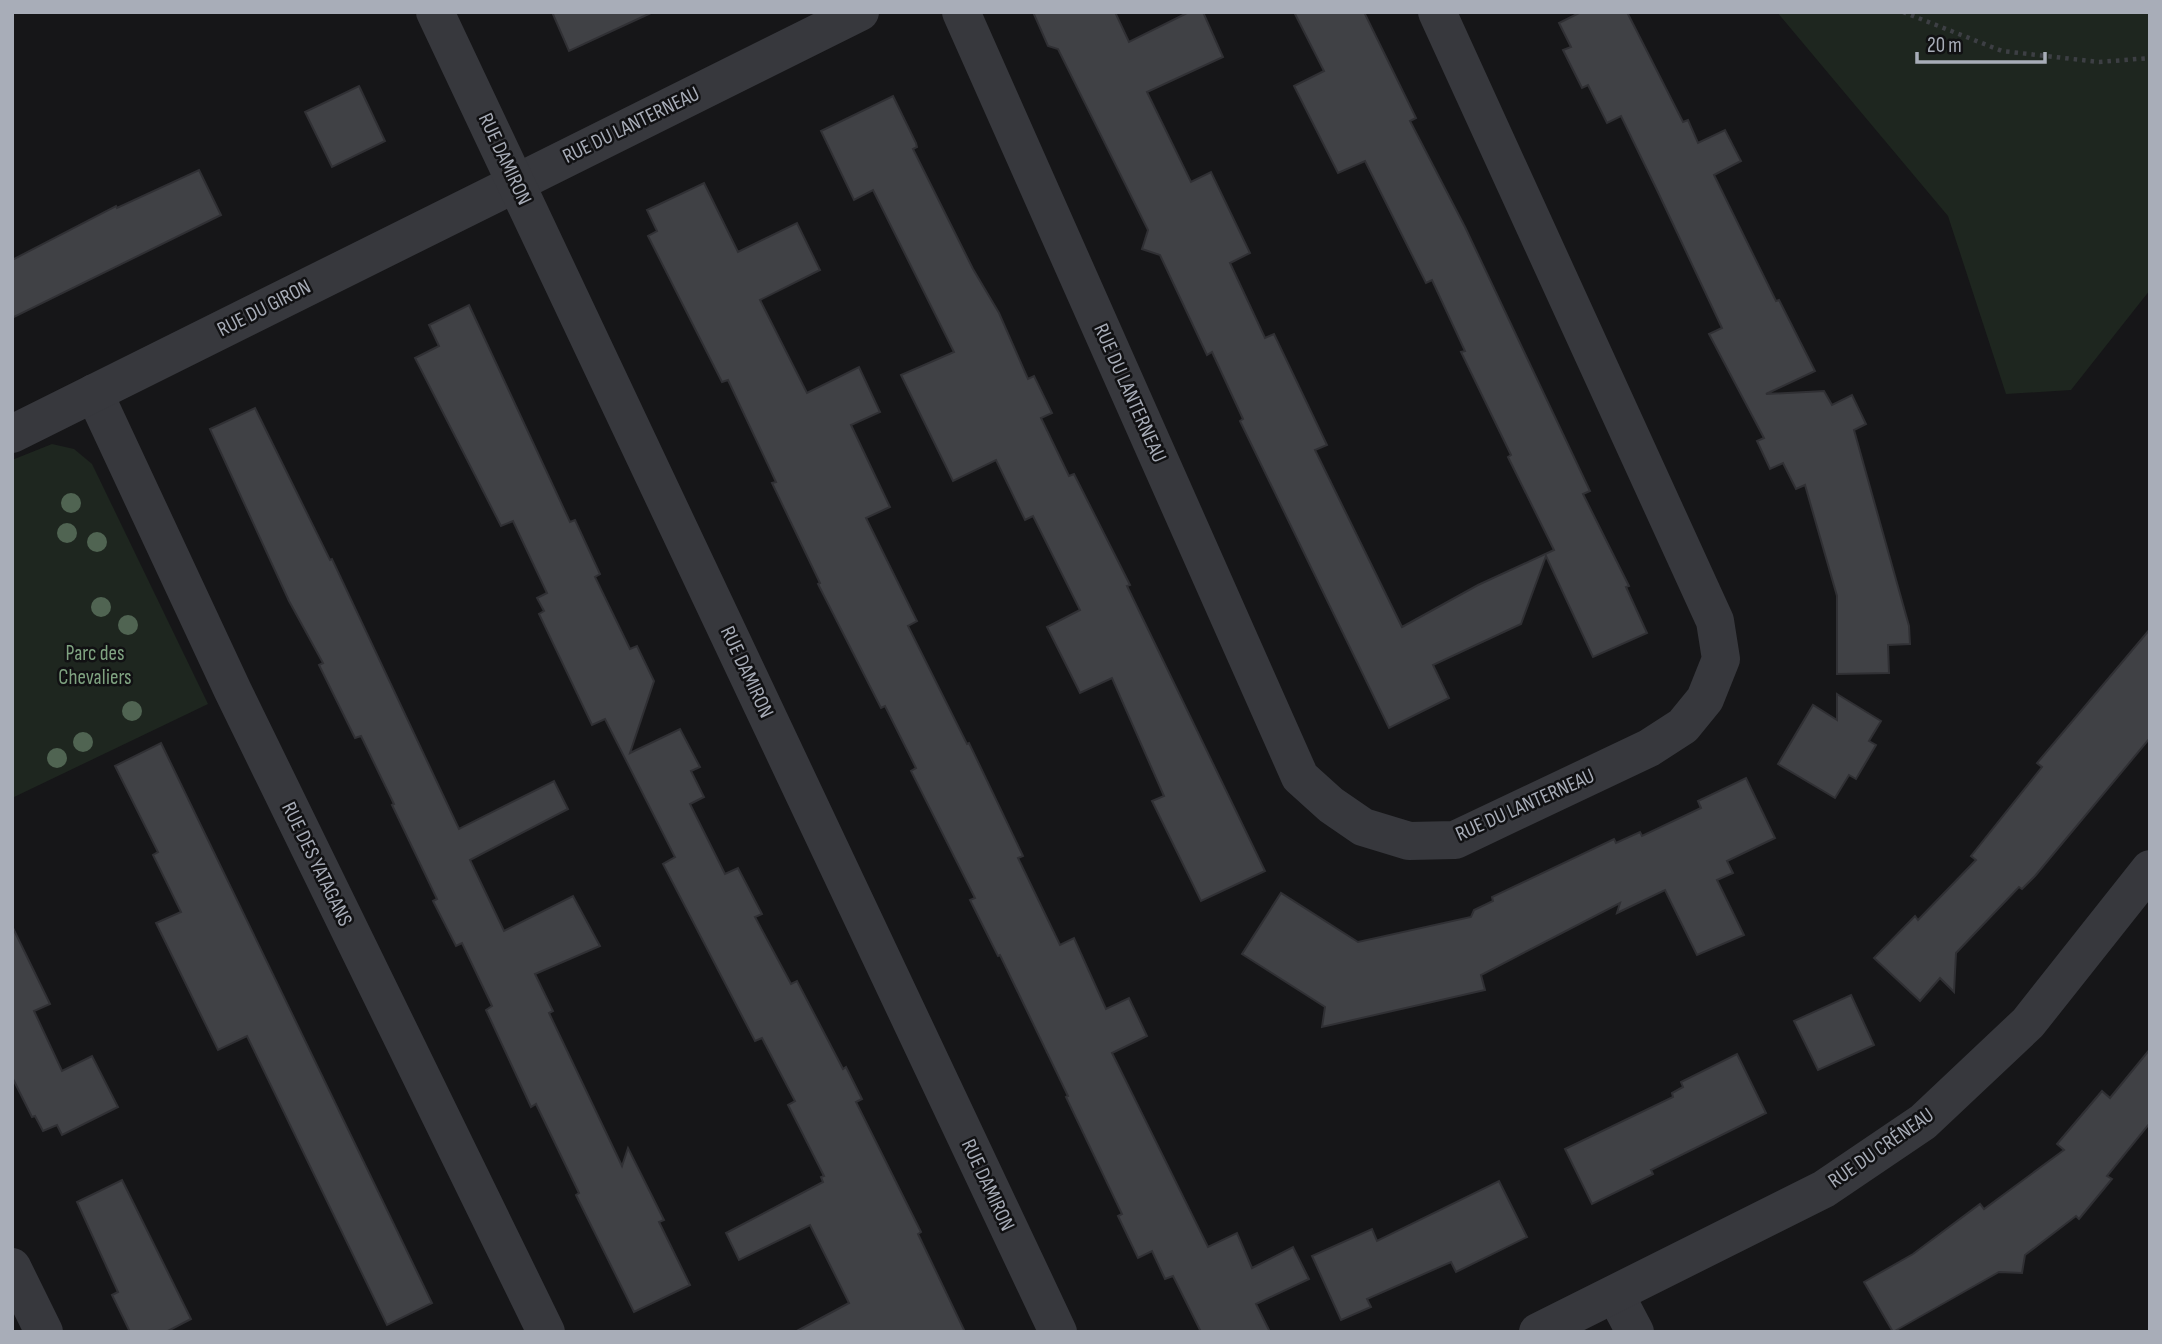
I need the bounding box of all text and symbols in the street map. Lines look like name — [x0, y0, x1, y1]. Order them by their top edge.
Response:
scale bar — [1917, 21, 2045, 65]
text: 20 m — [1927, 33, 1962, 58]
street label: RUE DU LANTERNEAU — [559, 81, 703, 169]
street label: RUE DAMIRON — [473, 109, 537, 209]
street label: RUE DU GIRON — [213, 274, 315, 342]
street label: RUE DU LANTERNEAU — [1088, 320, 1172, 466]
street label: RUE DAMIRON — [715, 622, 779, 722]
park label: Parc des Chevaliers — [58, 641, 132, 690]
street label: RUE DU LANTERNEAU — [1452, 763, 1598, 847]
street label: RUE DES YATAGANS — [276, 798, 358, 930]
street label: RUE DU CRÉNEAU — [1823, 1102, 1939, 1194]
street label: RUE DAMIRON — [956, 1135, 1020, 1235]

